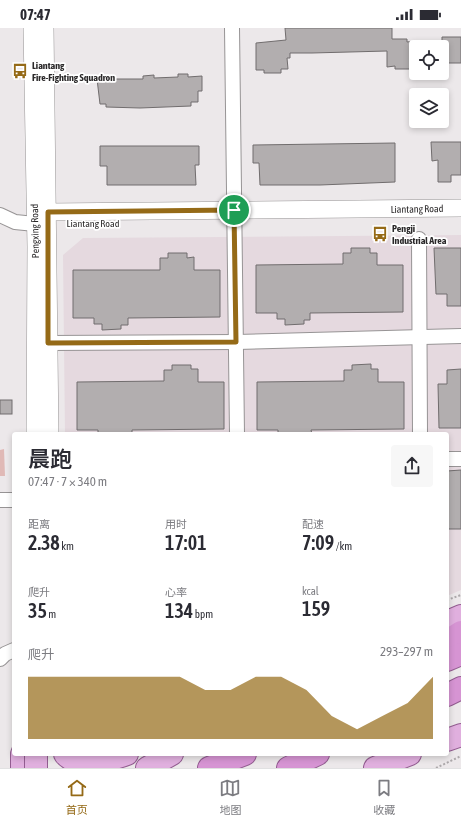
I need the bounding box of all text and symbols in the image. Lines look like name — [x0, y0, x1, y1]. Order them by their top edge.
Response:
text: 07:47 — [20, 6, 51, 23]
map controls — [409, 40, 449, 128]
button: locate — [409, 40, 449, 80]
place label: Liantang Fire-Fighting Squadron — [32, 60, 115, 83]
bus stop icon: Liantang Fire-Fighting Squadron — [11, 62, 29, 80]
button: layers — [409, 88, 449, 128]
pin — [217, 193, 251, 227]
icon: arrive — [223, 199, 245, 221]
street label: Pengxing Road — [29, 203, 41, 258]
street label: Liantang Road — [391, 203, 444, 215]
street label: Liantang Road — [67, 218, 120, 229]
place label: Pengji Industrial Area — [392, 223, 447, 246]
bus stop icon: Pengji Industrial Area — [371, 225, 389, 243]
button: share — [391, 445, 433, 487]
text: 晨跑 — [28, 446, 72, 472]
text: 07:47 · 7 × 340 m — [28, 474, 107, 489]
text: 距离 — [28, 518, 50, 530]
text: 用时 — [165, 518, 187, 530]
text: 配速 — [302, 518, 324, 530]
text: 2.38 — [28, 531, 60, 554]
text: 17:01 — [165, 531, 207, 554]
text: 7:09 — [302, 531, 334, 554]
text: km — [60, 540, 74, 552]
text: /km — [334, 540, 352, 552]
text: kcal — [302, 585, 319, 597]
text: 爬升 — [28, 586, 50, 598]
text: 心率 — [165, 586, 187, 598]
text: 159 — [302, 597, 330, 620]
text: 35 — [28, 599, 47, 622]
text: 134 — [165, 599, 193, 622]
text: m — [47, 608, 56, 620]
text: bpm — [193, 608, 213, 620]
text: 293–297 m — [380, 644, 433, 659]
text: 爬升 — [28, 647, 54, 662]
tab: 首页 — [66, 777, 88, 817]
tab: 地图 — [219, 777, 241, 817]
tab: 收藏 — [373, 777, 395, 817]

